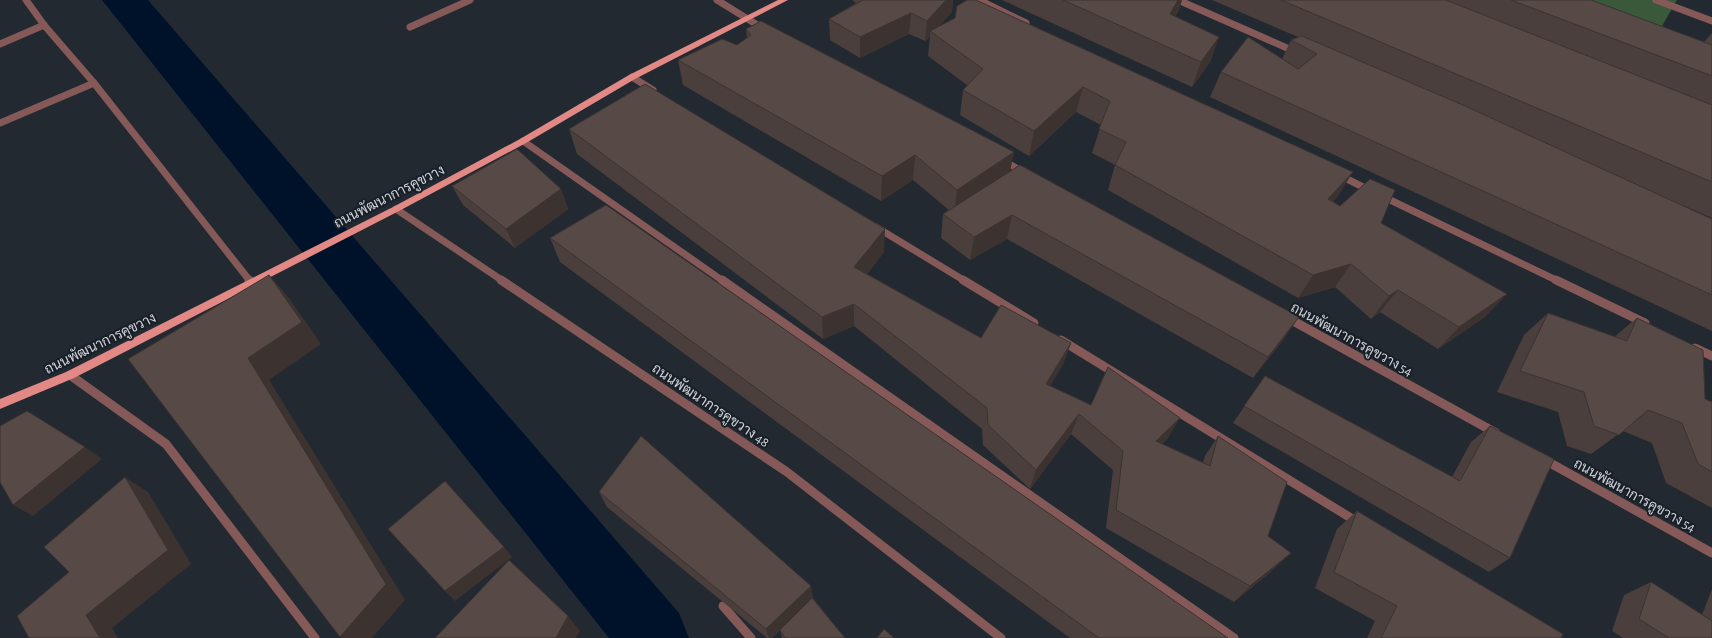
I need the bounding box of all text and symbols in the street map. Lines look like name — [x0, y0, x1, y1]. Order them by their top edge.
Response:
street label: ถนนพัฒนาการคูขวาง — [331, 162, 448, 233]
street label: ถนนพัฒนาการคูขวาง 54 — [1287, 300, 1416, 381]
street label: ถนนพัฒนาการคูขวาง — [42, 310, 159, 379]
street label: ถนนพัฒนาการคูขวาง 48 — [648, 361, 772, 452]
street label: ถนนพัฒนาการคูขวาง 54 — [1570, 456, 1699, 537]

